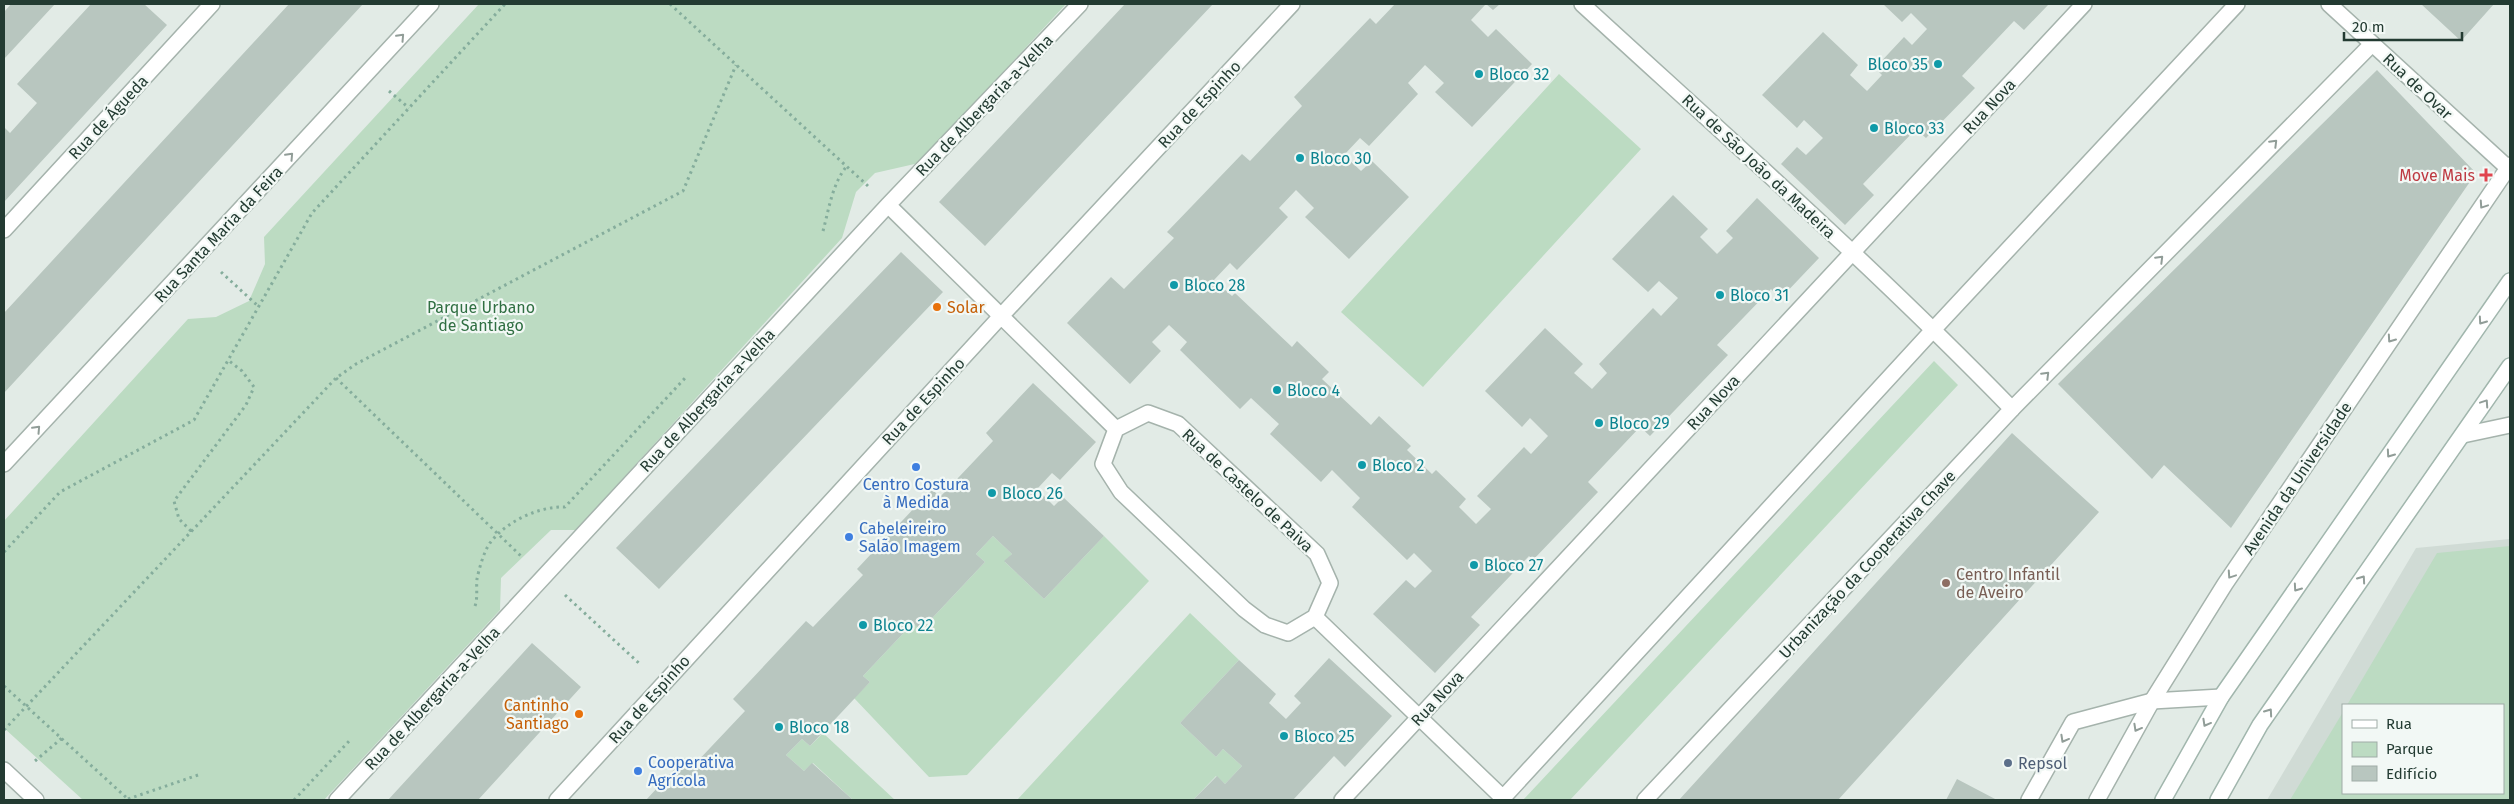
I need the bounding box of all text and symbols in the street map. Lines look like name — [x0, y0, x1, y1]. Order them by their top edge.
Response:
scale bar — [2344, 10, 2462, 42]
text: 20 m — [2352, 18, 2385, 36]
street label: Rua de Albergaria-a-Velha — [912, 31, 1057, 180]
one-way arrow — [395, 33, 404, 42]
street label: Rua de Ovar — [2379, 49, 2457, 124]
place label: Bloco 35 — [1867, 55, 1928, 74]
street label: Rua de Espinho — [1154, 57, 1245, 152]
marker: Bloco 35 — [1932, 58, 1944, 70]
place label: Bloco 32 — [1489, 65, 1549, 84]
marker: Bloco 32 — [1473, 68, 1485, 80]
street label: Rua de Águeda — [64, 71, 152, 163]
street label: Rua Nova — [1959, 75, 2020, 138]
street label: Rua de São João da Madeira — [1678, 90, 1839, 242]
place label: Bloco 33 — [1884, 119, 1945, 138]
marker: Bloco 33 — [1868, 122, 1880, 134]
one-way arrow — [2269, 140, 2278, 149]
place label: Bloco 30 — [1310, 149, 1372, 168]
one-way arrow — [284, 152, 293, 161]
marker: Bloco 30 — [1294, 152, 1306, 164]
street label: Rua Santa Maria da Feira — [150, 162, 287, 306]
place label: Move Mais — [2399, 166, 2475, 185]
marker: Move Mais — [2479, 168, 2493, 182]
one-way arrow — [2480, 199, 2489, 209]
one-way arrow — [2155, 256, 2164, 265]
place label: Bloco 28 — [1184, 276, 1246, 295]
marker: Bloco 28 — [1168, 279, 1180, 291]
place label: Bloco 31 — [1730, 286, 1789, 305]
marker: Bloco 31 — [1714, 289, 1726, 301]
park label: Parque Urbano de Santiago — [427, 298, 535, 335]
place label: Solar — [947, 298, 985, 317]
marker: Solar — [931, 301, 943, 313]
one-way arrow — [2479, 315, 2488, 325]
street label: Rua de Albergaria-a-Velha — [636, 325, 779, 476]
one-way arrow — [2388, 333, 2397, 343]
street label: Rua de Espinho — [878, 354, 969, 449]
street label: Rua Nova — [1683, 371, 1744, 434]
one-way arrow — [2040, 371, 2049, 380]
place label: Bloco 4 — [1287, 381, 1341, 400]
marker: Bloco 4 — [1271, 384, 1283, 396]
street label: Avenida da Universidade — [2239, 398, 2356, 558]
one-way arrow — [2479, 399, 2488, 409]
place label: Bloco 29 — [1609, 414, 1670, 433]
marker: Bloco 29 — [1593, 417, 1605, 429]
one-way arrow — [31, 425, 40, 434]
street label: Rua de Castelo de Paiva — [1178, 425, 1317, 556]
one-way arrow — [2387, 449, 2396, 458]
place label: Bloco 2 — [1372, 456, 1425, 475]
marker: Bloco 2 — [1356, 459, 1368, 471]
marker: Centro Costura à Medida — [910, 461, 922, 473]
street label: Urbanização da Cooperativa Chave — [1775, 466, 1960, 663]
place label: Centro Costura à Medida — [863, 475, 969, 512]
place label: Bloco 26 — [1002, 484, 1063, 503]
marker: Bloco 26 — [986, 487, 998, 499]
place label: Cabeleireiro Salão Imagem — [859, 519, 961, 556]
marker: Cabeleireiro Salão Imagem — [843, 531, 855, 543]
place label: Bloco 27 — [1484, 556, 1543, 575]
marker: Bloco 27 — [1468, 559, 1480, 571]
place label: Centro Infantil de Aveiro — [1956, 565, 2060, 602]
one-way arrow — [2228, 569, 2237, 579]
one-way arrow — [2356, 575, 2365, 585]
marker: Centro Infantil de Aveiro — [1940, 577, 1952, 589]
one-way arrow — [2294, 582, 2303, 592]
place label: Bloco 22 — [873, 616, 934, 635]
marker: Bloco 22 — [857, 619, 869, 631]
street label: Rua de Albergaria-a-Velha — [361, 623, 504, 774]
street label: Rua de Espinho — [605, 651, 694, 748]
street label: Rua Nova — [1407, 667, 1468, 730]
place label: Cantinho Santiago — [504, 696, 569, 733]
legend — [2342, 704, 2504, 794]
marker: Cantinho Santiago — [573, 708, 585, 720]
one-way arrow — [2263, 709, 2272, 718]
text: Rua — [2386, 715, 2412, 733]
one-way arrow — [2203, 717, 2213, 726]
place label: Bloco 18 — [789, 718, 850, 737]
marker: Bloco 18 — [773, 721, 785, 733]
one-way arrow — [2133, 723, 2143, 732]
place label: Bloco 25 — [1294, 727, 1355, 746]
marker: Bloco 25 — [1278, 730, 1290, 742]
one-way arrow — [2060, 734, 2070, 743]
text: Parque — [2386, 740, 2433, 758]
place label: Cooperativa Agrícola — [648, 753, 734, 790]
place label: Repsol — [2018, 754, 2067, 773]
marker: Repsol — [2002, 757, 2014, 769]
marker: Cooperativa Agrícola — [632, 765, 644, 777]
text: Edifício — [2386, 765, 2437, 783]

